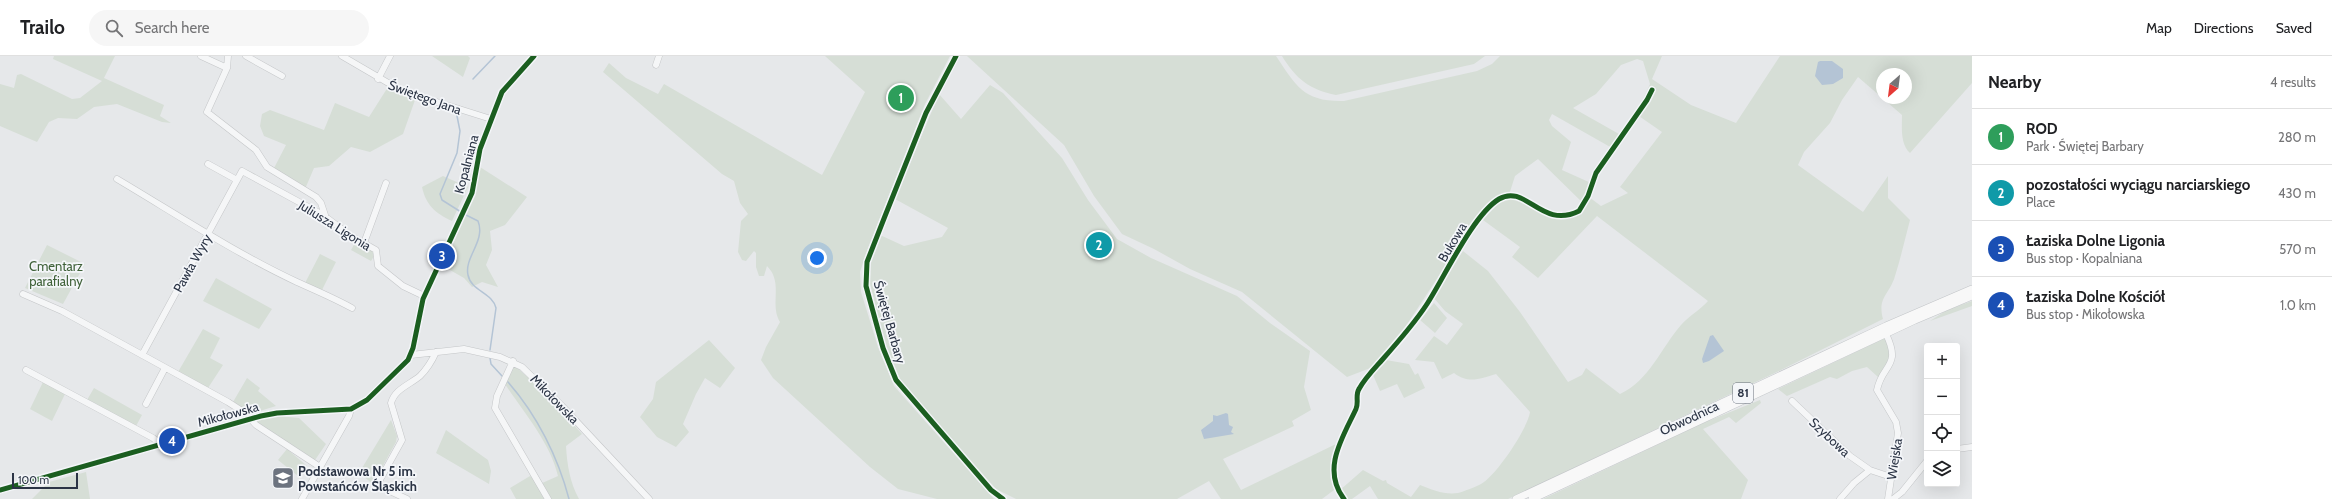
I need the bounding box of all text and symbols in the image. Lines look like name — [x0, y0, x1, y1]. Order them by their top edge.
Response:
search box — [89, 10, 369, 46]
text: Trailo — [20, 16, 65, 39]
icon: search — [103, 17, 125, 39]
text: Search here — [135, 19, 209, 37]
text: Map — [2146, 19, 2172, 37]
text: Directions — [2194, 19, 2254, 37]
text: Saved — [2276, 19, 2312, 37]
north arrow — [1876, 68, 1912, 104]
text: Nearby — [1988, 72, 2041, 92]
text: 4 results — [2270, 74, 2316, 90]
street label: Świętego Jana — [386, 76, 465, 118]
pin: 1 — [888, 83, 914, 113]
text: ROD — [2026, 120, 2058, 138]
text: 1 — [1999, 129, 2003, 145]
text: 280 m — [2278, 129, 2316, 145]
street label: Kopalniana — [450, 132, 482, 195]
text: Park · Świętej Barbary — [2026, 138, 2144, 154]
text: pozostałości wyciągu narciarskiego — [2026, 176, 2250, 194]
text: 2 — [1998, 185, 2004, 201]
text: 430 m — [2278, 185, 2316, 201]
text: Place — [2026, 194, 2055, 210]
street label: Juliusza Ligonia — [295, 196, 375, 254]
street label: Bukowa — [1434, 219, 1470, 264]
pin: 2 — [1086, 230, 1112, 260]
street label: Pawła Wyry — [169, 231, 215, 295]
text: Łaziska Dolne Ligonia — [2026, 232, 2165, 250]
pin: 3 — [429, 241, 455, 271]
text: 3 — [1997, 241, 2005, 257]
text: 570 m — [2279, 241, 2316, 257]
your location — [807, 248, 827, 268]
text: Bus stop · Kopalniana — [2026, 250, 2142, 266]
park label: Cmentarz parafialny — [29, 258, 83, 289]
street label: Świętej Barbary — [870, 279, 910, 366]
text: Łaziska Dolne Kościół — [2026, 288, 2165, 306]
text: 4 — [1997, 297, 2005, 313]
text: 1.0 km — [2280, 297, 2316, 313]
text: Bus stop · Mikołowska — [2026, 306, 2145, 322]
map controls — [1924, 343, 1960, 487]
button: + — [1924, 343, 1960, 379]
street label: Mikołowska — [527, 371, 583, 428]
button: − — [1924, 379, 1960, 415]
road number: 81 — [1733, 383, 1753, 403]
street label: Obwodnica — [1657, 397, 1722, 439]
street label: Mikołowska — [196, 398, 261, 430]
street label: Szybowa — [1806, 414, 1854, 460]
button: locate — [1924, 415, 1960, 451]
pin: 4 — [159, 426, 185, 456]
street label: Wiejska — [1883, 436, 1906, 481]
button: layers — [1924, 451, 1960, 487]
place label: Podstawowa Nr 5 im. Powstańców Śląskich — [298, 463, 417, 494]
school or university icon: Podstawowa Nr 5 im. Powstańców Śląskich — [270, 465, 296, 491]
scale bar — [12, 471, 78, 490]
text: 100 m — [18, 473, 49, 487]

